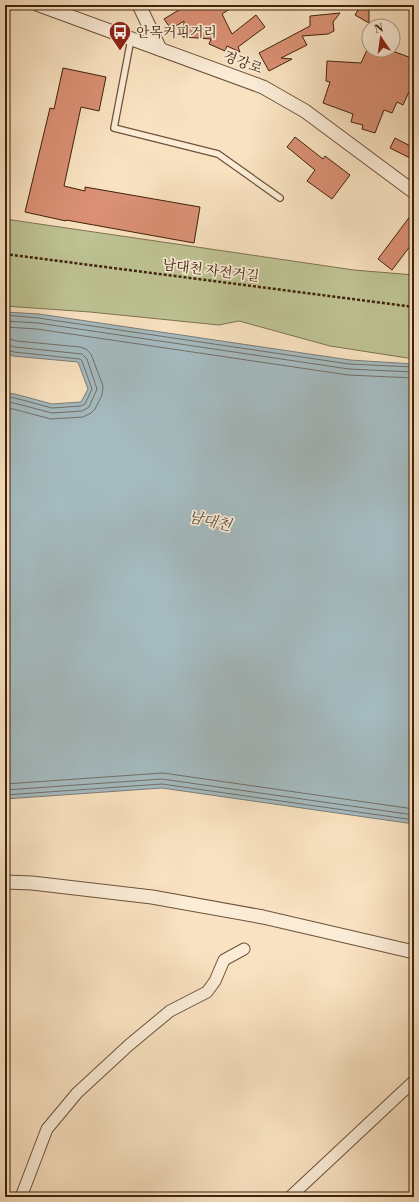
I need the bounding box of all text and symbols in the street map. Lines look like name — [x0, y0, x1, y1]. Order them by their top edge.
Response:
north arrow — [361, 18, 401, 58]
bus stop icon: 안목커피거리 — [107, 19, 133, 52]
text: N — [373, 21, 385, 37]
place label: 안목커피거리 — [136, 24, 217, 42]
street label: 경강로 — [221, 48, 265, 78]
street label: 남대천 자전거길 — [161, 256, 260, 286]
water label: 남대천 — [187, 508, 235, 536]

